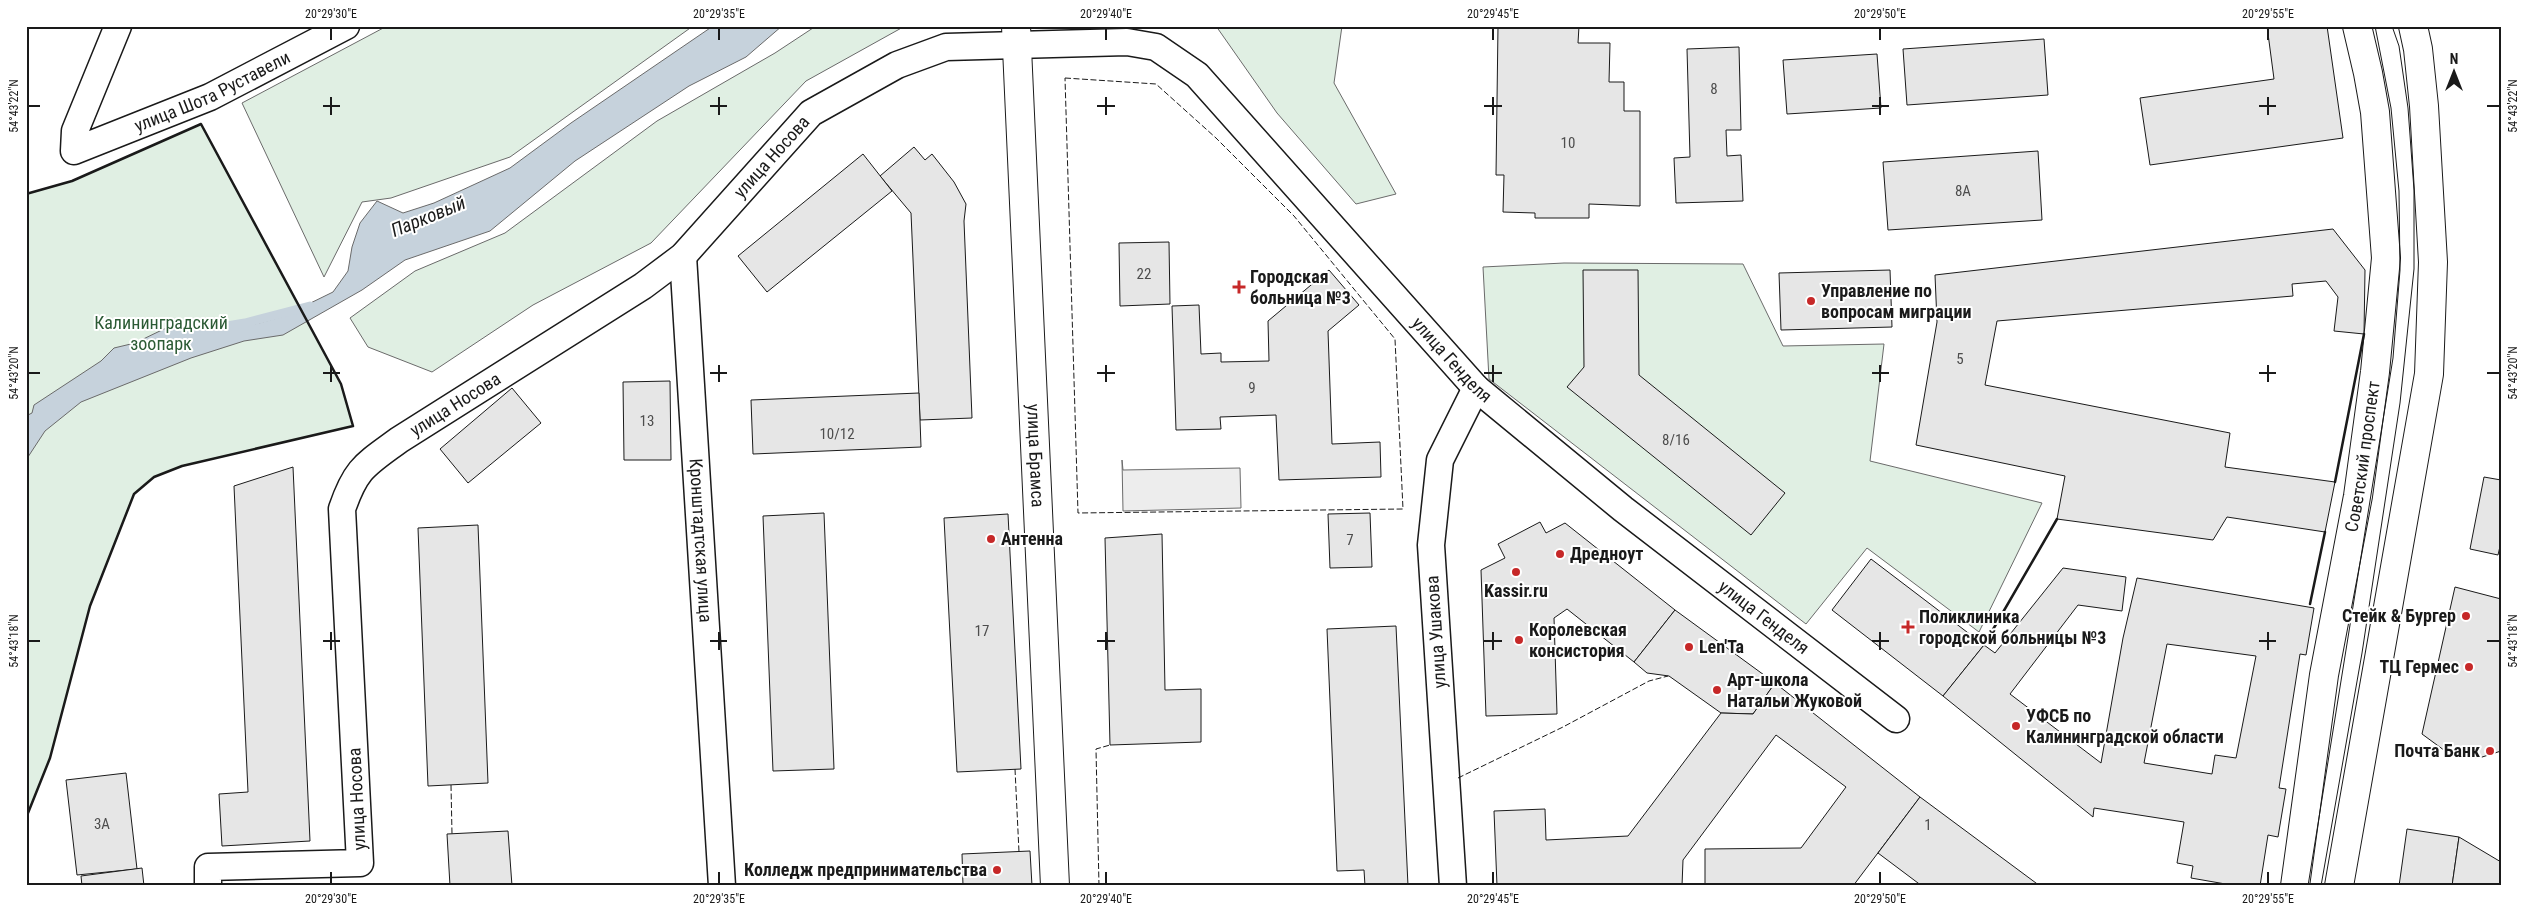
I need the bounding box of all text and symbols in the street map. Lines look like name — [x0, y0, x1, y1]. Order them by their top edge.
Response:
text: 20°29'30"E — [305, 7, 357, 21]
text: 20°29'35"E — [693, 7, 745, 21]
text: 20°29'40"E — [1080, 7, 1132, 21]
text: 20°29'45"E — [1467, 7, 1519, 21]
text: 20°29'50"E — [1854, 7, 1906, 21]
text: 20°29'55"E — [2242, 7, 2294, 21]
street label: улица Шота Руставели — [131, 46, 293, 136]
north arrow — [2430, 48, 2480, 98]
text: N — [2450, 51, 2458, 67]
text: 54°43'22"N — [7, 79, 21, 133]
text: 54°43'22"N — [2506, 79, 2520, 133]
house number: 8 — [1710, 80, 1718, 98]
street label: улица Носова — [729, 111, 814, 202]
house number: 10 — [1561, 134, 1575, 152]
house number: 8А — [1955, 182, 1971, 200]
water label: Парковый — [387, 191, 469, 242]
house number: 22 — [1137, 265, 1151, 283]
place label: Городская больница №3 — [1250, 266, 1351, 308]
marker: Городская больница №3 — [1232, 280, 1246, 294]
place label: Управление по вопросам миграции — [1821, 280, 1971, 322]
marker: Управление по вопросам миграции — [1805, 295, 1817, 307]
park label: Калининградский зоопарк — [94, 312, 228, 354]
street label: улица Генделя — [1408, 313, 1496, 407]
text: 54°43'20"N — [7, 346, 21, 400]
text: 54°43'20"N — [2506, 346, 2520, 400]
house number: 5 — [1956, 350, 1964, 368]
street label: улица Носова — [406, 368, 504, 440]
house number: 9 — [1248, 379, 1256, 397]
street label: Советский проспект — [2340, 379, 2384, 534]
street label: улица Брамса — [1023, 403, 1049, 508]
house number: 13 — [640, 412, 654, 430]
house number: 10/12 — [819, 425, 855, 443]
house number: 8/16 — [1662, 431, 1690, 449]
street label: Кронштадтская улица — [686, 458, 717, 623]
place label: Антенна — [1001, 528, 1063, 549]
house number: 7 — [1346, 531, 1354, 549]
marker: Антенна — [985, 533, 997, 545]
place label: Дредноут — [1570, 543, 1643, 564]
marker: Дредноут — [1554, 548, 1566, 560]
marker: Kassir.ru — [1510, 566, 1522, 578]
street label: улица Ушакова — [1421, 575, 1450, 689]
street label: улица Генделя — [1715, 575, 1813, 658]
place label: Kassir.ru — [1484, 580, 1548, 601]
place label: Стейк & Бургер — [2342, 605, 2456, 626]
place label: Поликлиника городской больницы №3 — [1919, 606, 2106, 648]
marker: Стейк & Бургер — [2460, 610, 2472, 622]
text: 54°43'18"N — [7, 614, 21, 668]
text: 54°43'18"N — [2506, 614, 2520, 668]
place label: Королевская консистория — [1529, 619, 1627, 661]
marker: Поликлиника городской больницы №3 — [1901, 620, 1915, 634]
house number: 17 — [975, 622, 989, 640]
marker: Королевская консистория — [1513, 634, 1525, 646]
place label: Len'Ta — [1699, 636, 1744, 657]
marker: Len'Ta — [1683, 641, 1695, 653]
place label: ТЦ Гермес — [2379, 656, 2459, 677]
marker: ТЦ Гермес — [2463, 661, 2475, 673]
place label: Арт-школа Натальи Жуковой — [1727, 669, 1862, 711]
marker: Арт-школа Натальи Жуковой — [1711, 684, 1723, 696]
place label: УФСБ по Калининградской области — [2026, 705, 2224, 747]
marker: УФСБ по Калининградской области — [2010, 720, 2022, 732]
place label: Почта Банк — [2394, 740, 2480, 761]
marker: Почта Банк — [2484, 745, 2496, 757]
street label: улица Носова — [343, 747, 370, 851]
house number: 3А — [94, 815, 110, 833]
house number: 1 — [1924, 816, 1932, 834]
place label: Колледж предпринимательства — [744, 859, 987, 880]
marker: Колледж предпринимательства — [991, 864, 1003, 876]
text: 20°29'30"E — [305, 892, 357, 906]
text: 20°29'35"E — [693, 892, 745, 906]
text: 20°29'40"E — [1080, 892, 1132, 906]
text: 20°29'45"E — [1467, 892, 1519, 906]
text: 20°29'50"E — [1854, 892, 1906, 906]
text: 20°29'55"E — [2242, 892, 2294, 906]

